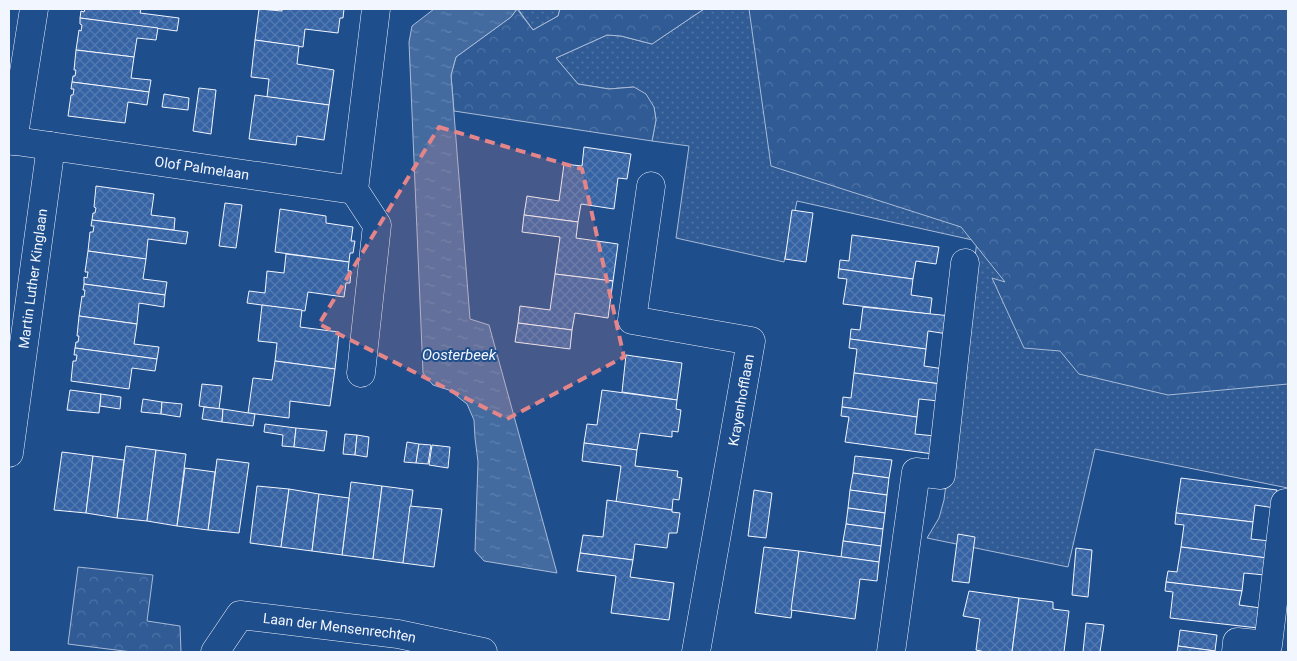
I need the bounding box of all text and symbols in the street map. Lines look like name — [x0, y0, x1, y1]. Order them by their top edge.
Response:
street label: Olof Palmelaan — [154, 153, 250, 183]
street label: Martin Luther Kinglaan — [15, 208, 50, 350]
water label: Oosterbeek — [422, 346, 497, 364]
street label: Krayenhofflaan — [725, 353, 757, 447]
street label: Laan der Mensenrechten — [262, 610, 418, 646]

